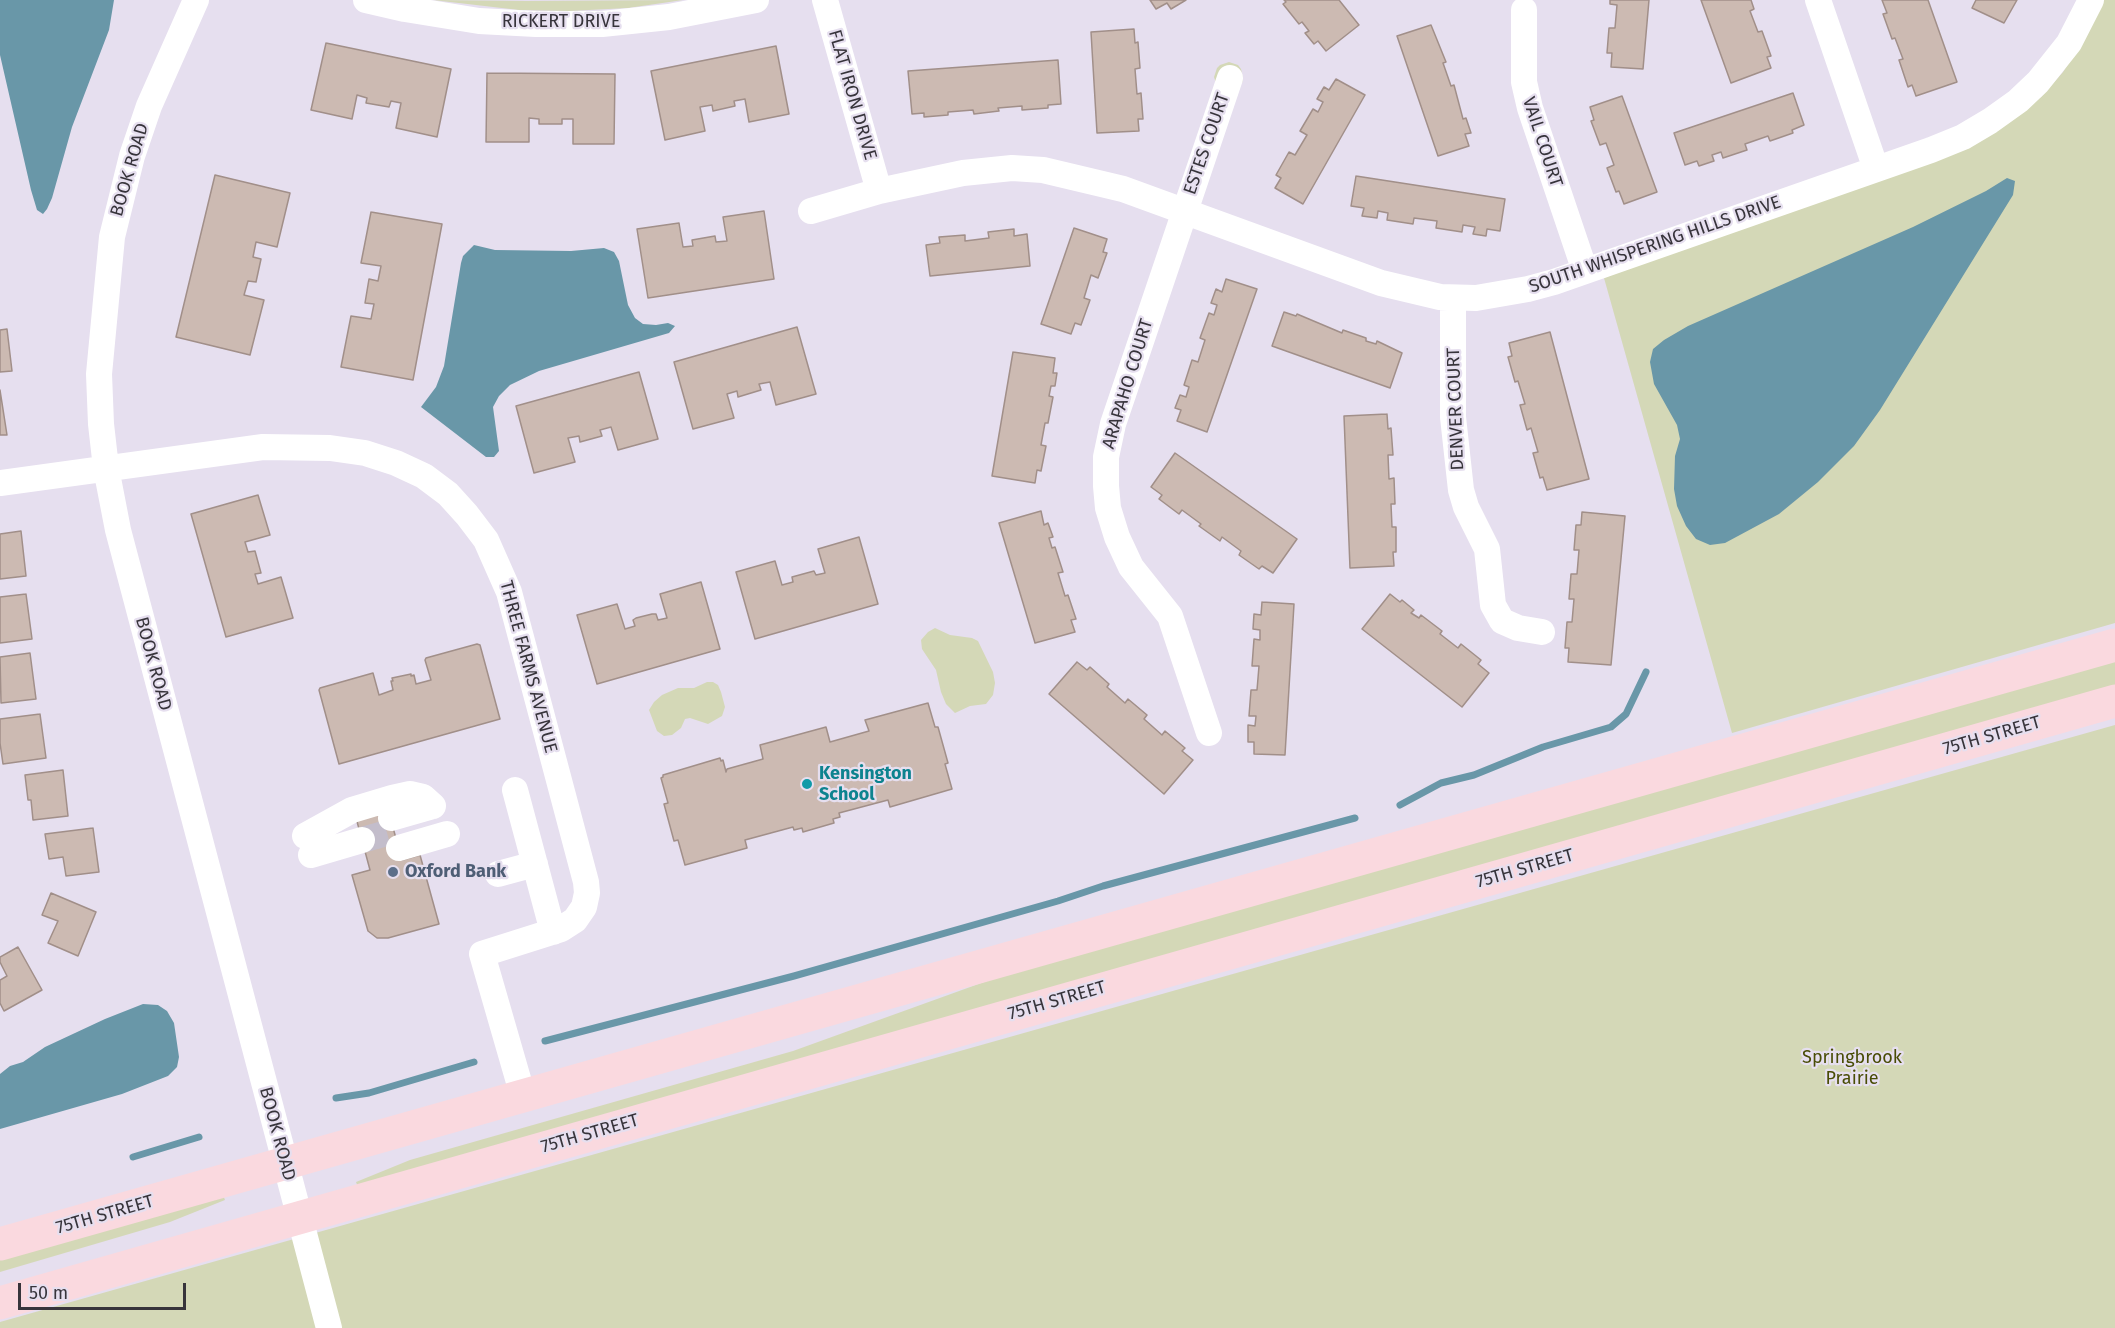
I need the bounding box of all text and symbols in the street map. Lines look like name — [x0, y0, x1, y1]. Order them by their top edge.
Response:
street label: RICKERT DRIVE — [502, 11, 620, 33]
street label: FLAT IRON DRIVE — [823, 27, 881, 163]
street label: ESTES COURT — [1180, 90, 1234, 198]
street label: VAIL COURT — [1517, 94, 1567, 190]
street label: BOOK ROAD — [106, 121, 154, 219]
street label: SOUTH WHISPERING HILLS DRIVE — [1526, 192, 1784, 298]
street label: ARAPAHO COURT — [1098, 316, 1158, 452]
street label: DENVER COURT — [1443, 347, 1469, 471]
street label: THREE FARMS AVENUE — [495, 578, 561, 756]
street label: BOOK ROAD — [130, 615, 176, 713]
street label: 75TH STREET — [1941, 712, 2043, 760]
place label: Kensington School — [819, 763, 912, 806]
marker: Kensington School — [800, 777, 814, 791]
street label: 75TH STREET — [1474, 845, 1576, 893]
place label: Oxford Bank — [405, 861, 506, 883]
marker: Oxford Bank — [386, 865, 400, 879]
street label: 75TH STREET — [1006, 977, 1108, 1025]
park label: Springbrook Prairie — [1802, 1047, 1902, 1090]
street label: BOOK ROAD — [254, 1085, 300, 1183]
street label: 75TH STREET — [539, 1110, 641, 1158]
street label: 75TH STREET — [54, 1191, 156, 1239]
scale bar — [21, 1271, 189, 1309]
text: 50 m — [29, 1282, 68, 1304]

